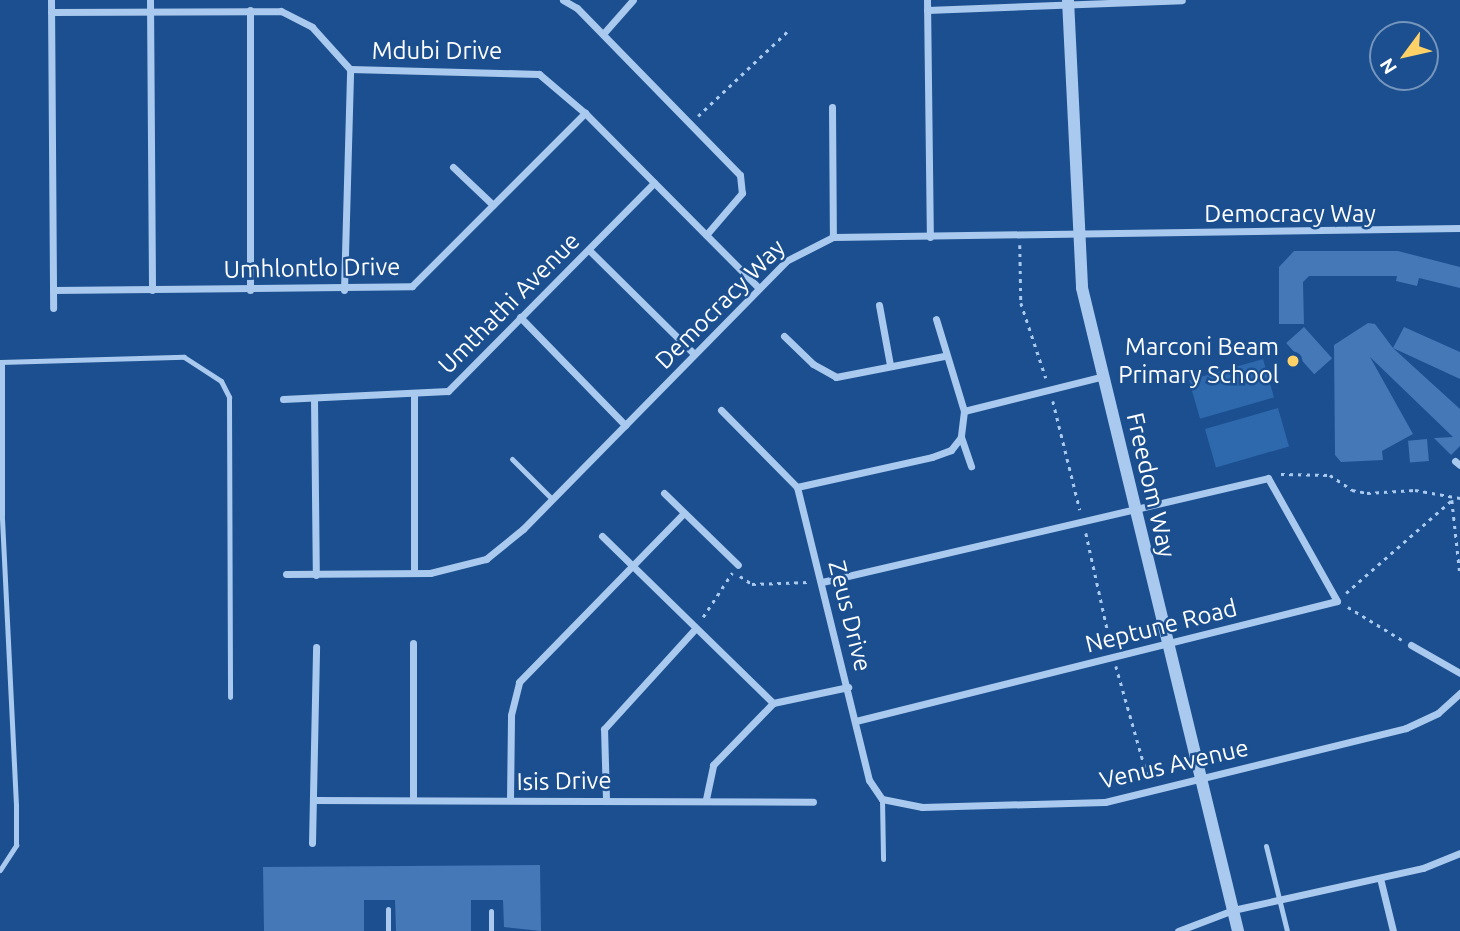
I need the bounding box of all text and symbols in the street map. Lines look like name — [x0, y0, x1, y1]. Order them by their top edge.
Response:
north arrow — [1369, 21, 1439, 91]
street label: Mdubi Drive — [372, 37, 502, 65]
text: N — [1375, 54, 1401, 78]
street label: Democracy Way — [1204, 200, 1376, 228]
street label: Umthathi Avenue — [432, 226, 586, 380]
street label: Democracy Way — [649, 233, 791, 375]
street label: Umhlontlo Drive — [223, 252, 401, 284]
place label: Marconi Beam Primary School — [1118, 333, 1279, 389]
marker: Marconi Beam Primary School — [1285, 353, 1301, 369]
street label: Freedom Way — [1120, 410, 1182, 560]
street label: Zeus Drive — [822, 558, 878, 674]
street label: Neptune Road — [1082, 593, 1240, 659]
street label: Venus Avenue — [1097, 733, 1251, 795]
street label: Isis Drive — [516, 766, 612, 796]

